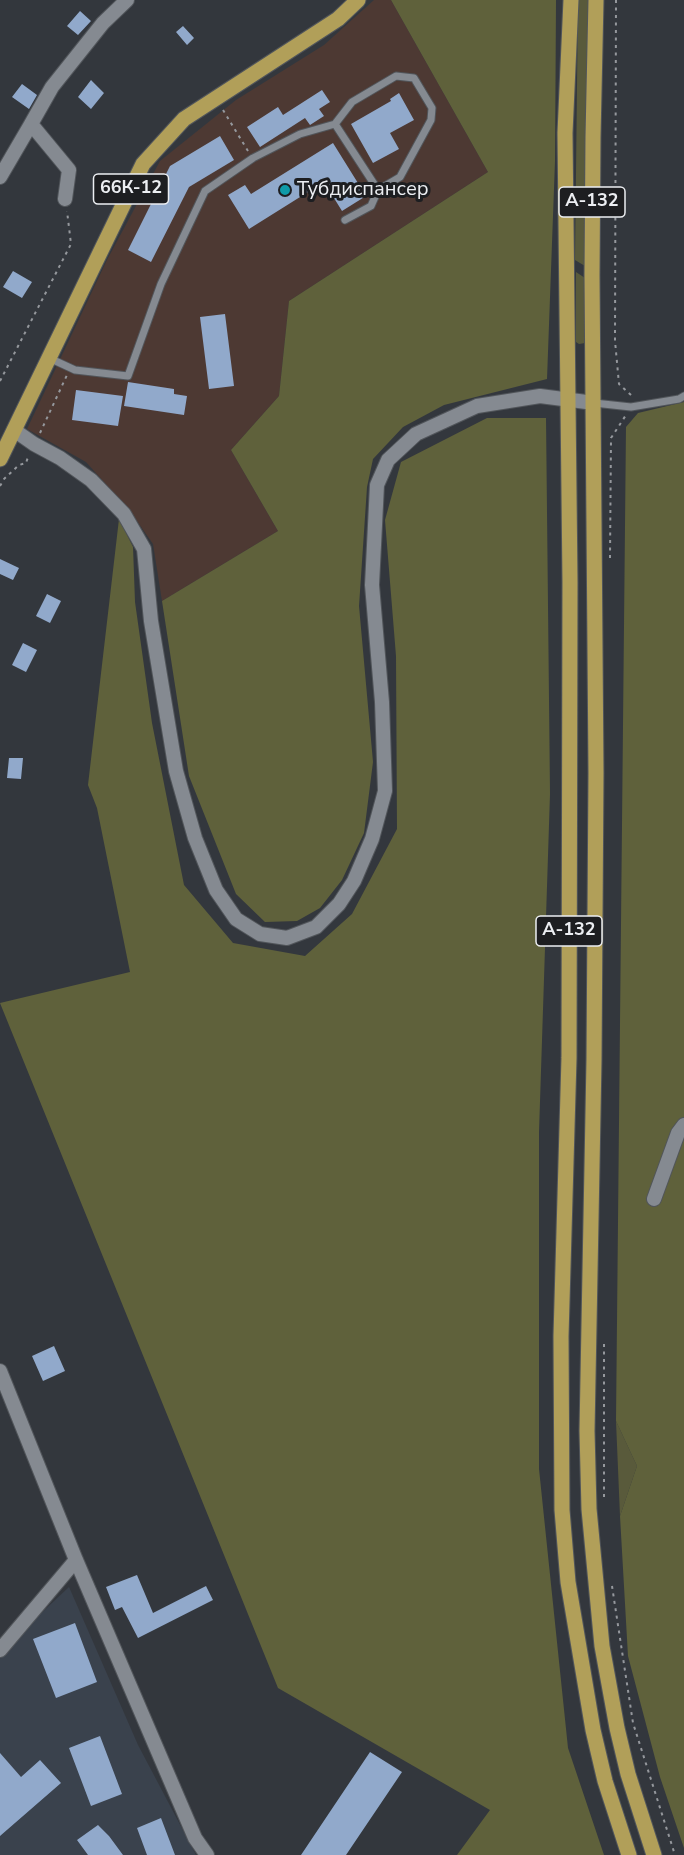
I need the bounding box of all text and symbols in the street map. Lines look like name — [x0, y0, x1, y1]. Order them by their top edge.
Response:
road number: 66К-12 — [94, 174, 168, 204]
place label: Тубдиспансер — [297, 178, 429, 202]
marker: Тубдиспансер — [278, 183, 292, 197]
road number: А-132 — [559, 187, 625, 217]
road number: А-132 — [536, 916, 602, 946]

